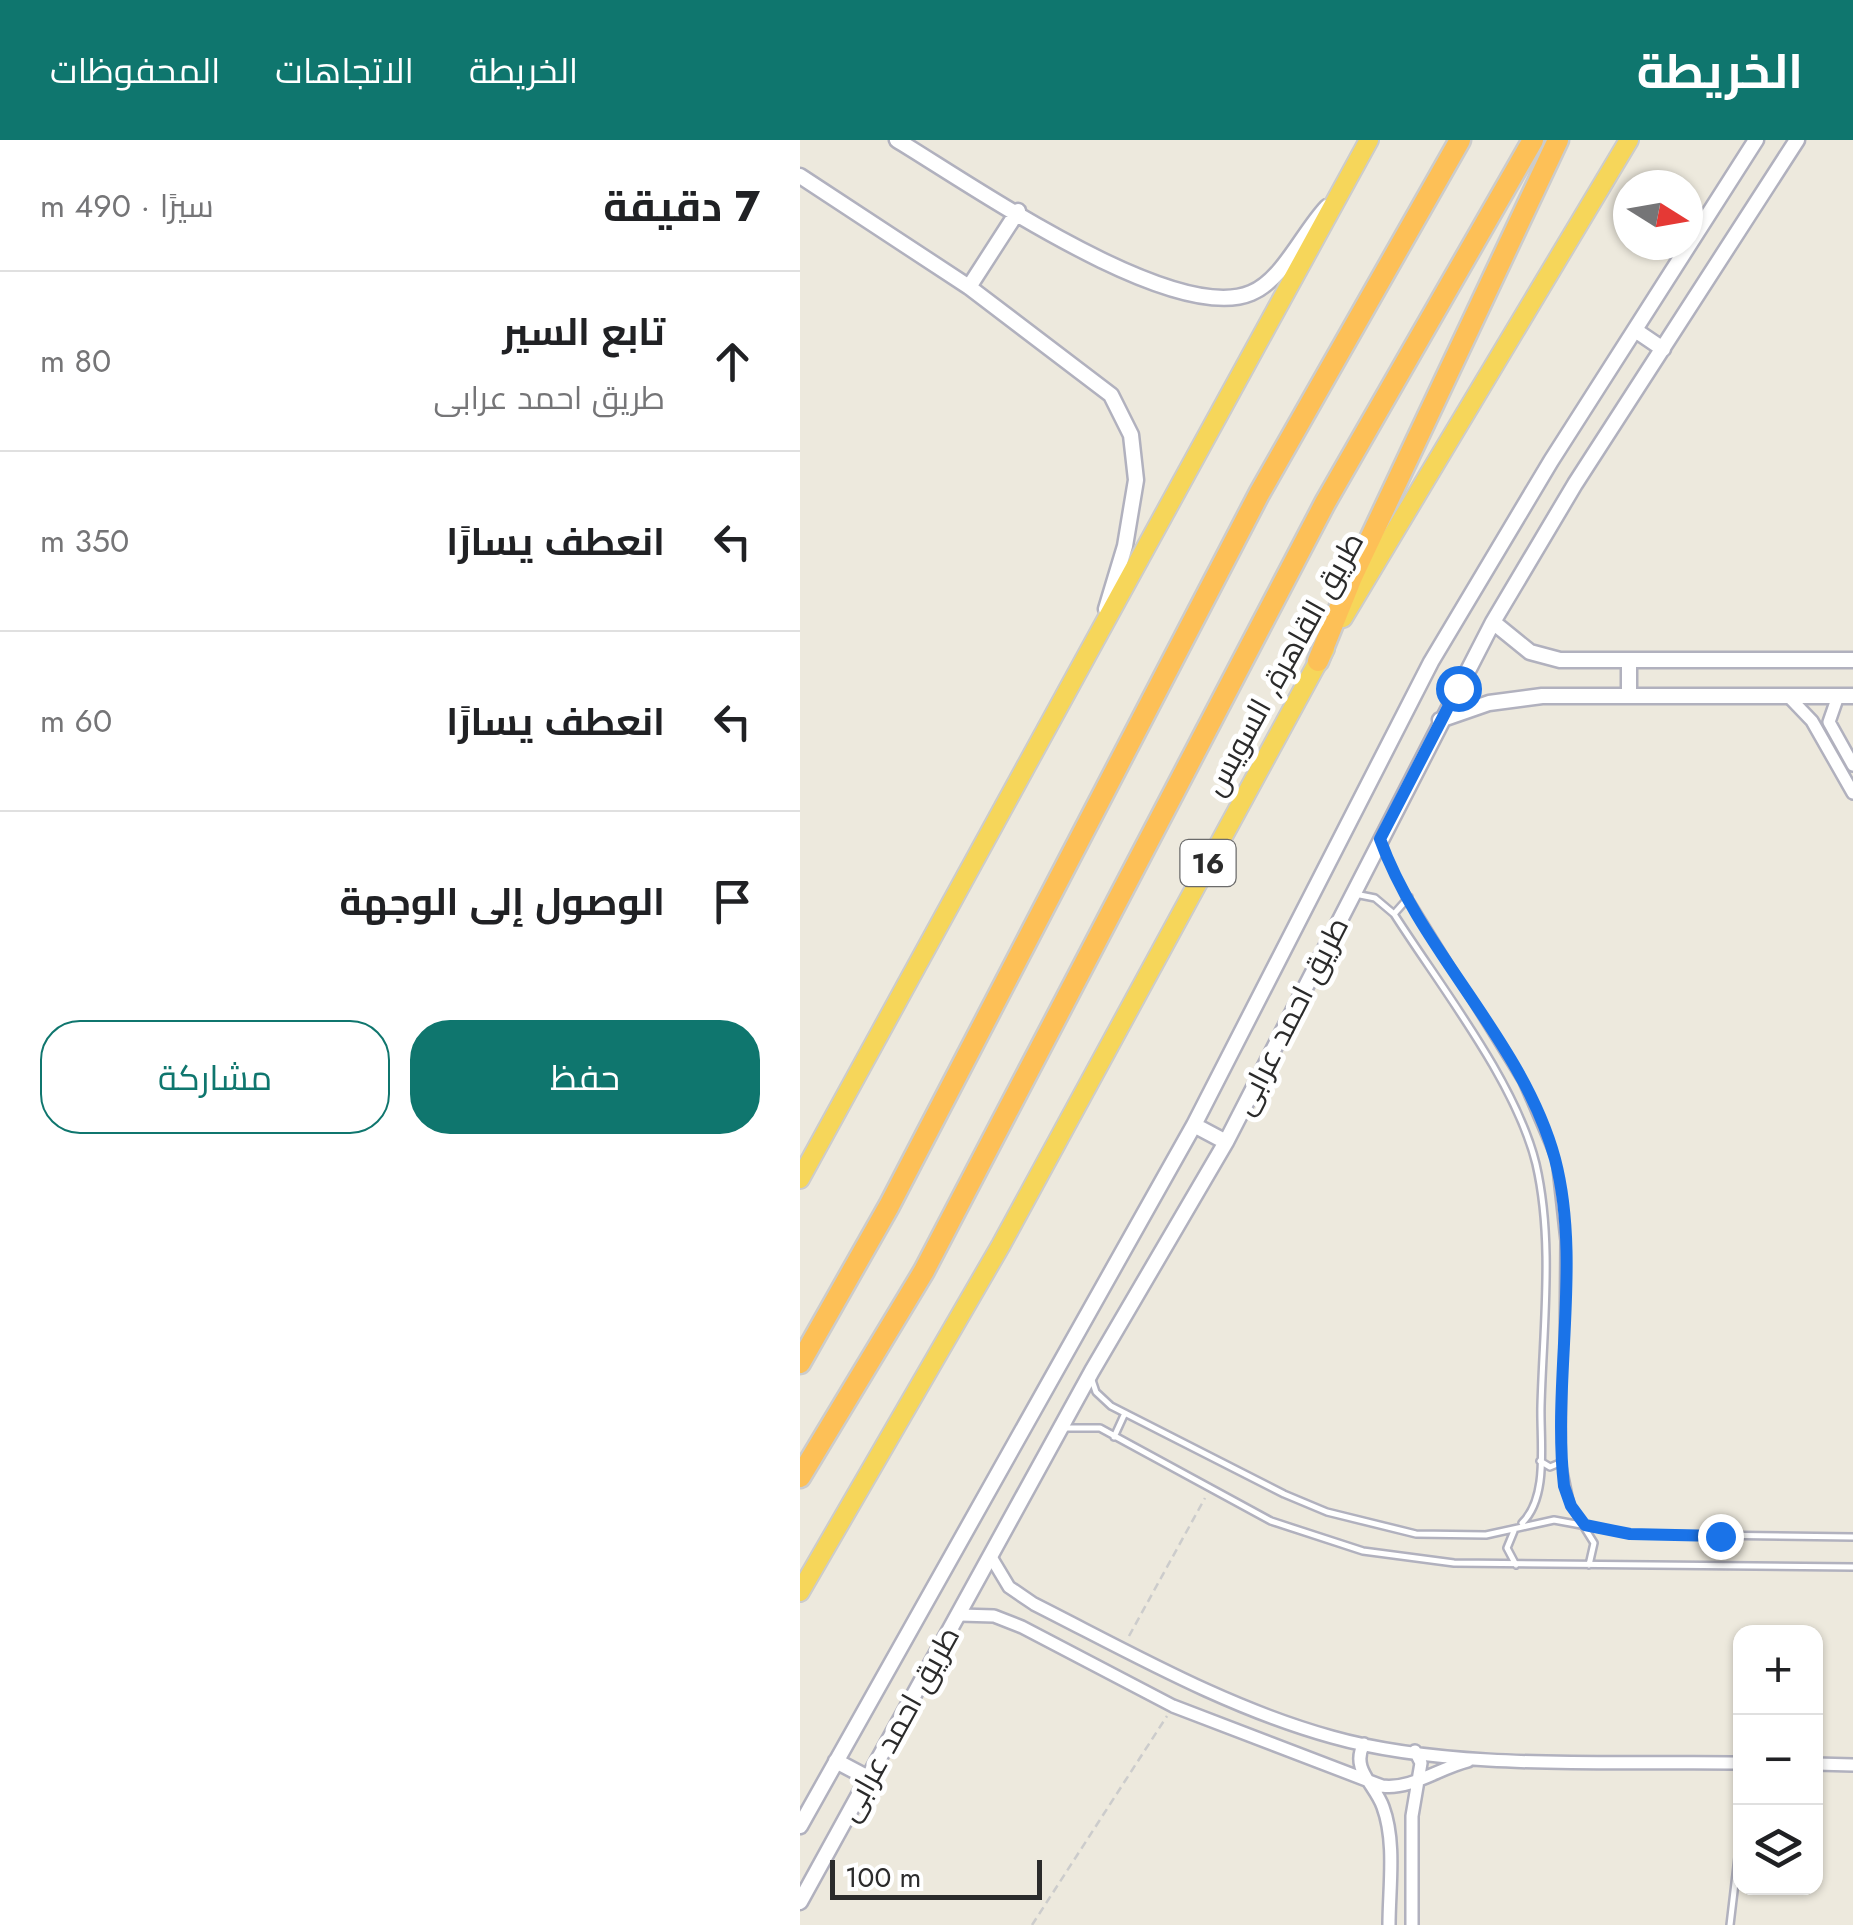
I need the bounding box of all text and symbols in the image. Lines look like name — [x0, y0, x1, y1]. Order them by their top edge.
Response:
text: الخريطة — [1637, 37, 1803, 106]
text: المحفوظات — [50, 46, 220, 96]
text: الاتجاهات — [275, 46, 414, 96]
text: الخريطة — [469, 46, 578, 96]
north arrow — [1613, 170, 1703, 260]
text: 7 دقيقة — [603, 176, 760, 237]
text: سيرًا · 490 m — [40, 183, 214, 229]
text: تابع السير — [503, 304, 665, 359]
icon: ahead — [705, 334, 760, 389]
text: 80 m — [40, 338, 111, 384]
text: طريق احمد عرابى — [434, 375, 665, 421]
text: انعطف يسارًا — [446, 514, 665, 569]
icon: left — [705, 514, 760, 569]
text: 350 m — [40, 518, 129, 564]
street label: طريق القاهرة, السويس — [1193, 524, 1374, 803]
route start — [1436, 666, 1482, 712]
text: انعطف يسارًا — [446, 694, 665, 749]
icon: left — [705, 694, 760, 749]
text: 60 m — [40, 698, 112, 744]
road number: 16 — [1180, 840, 1236, 886]
text: الوصول إلى الوجهة — [339, 874, 665, 929]
icon: arrive — [705, 874, 760, 929]
street label: طريق احمد عرابى — [1222, 909, 1359, 1122]
button: مشاركة — [40, 1020, 390, 1134]
button: حفظ — [410, 1020, 760, 1134]
route end — [1698, 1514, 1744, 1560]
street label: طريق احمد عرابى — [827, 1618, 970, 1829]
map controls — [1733, 1625, 1823, 1895]
button: + — [1733, 1625, 1823, 1715]
button: − — [1733, 1715, 1823, 1805]
button: layers — [1733, 1805, 1823, 1895]
scale bar — [830, 1855, 1042, 1900]
text: 100 m — [845, 1857, 921, 1898]

